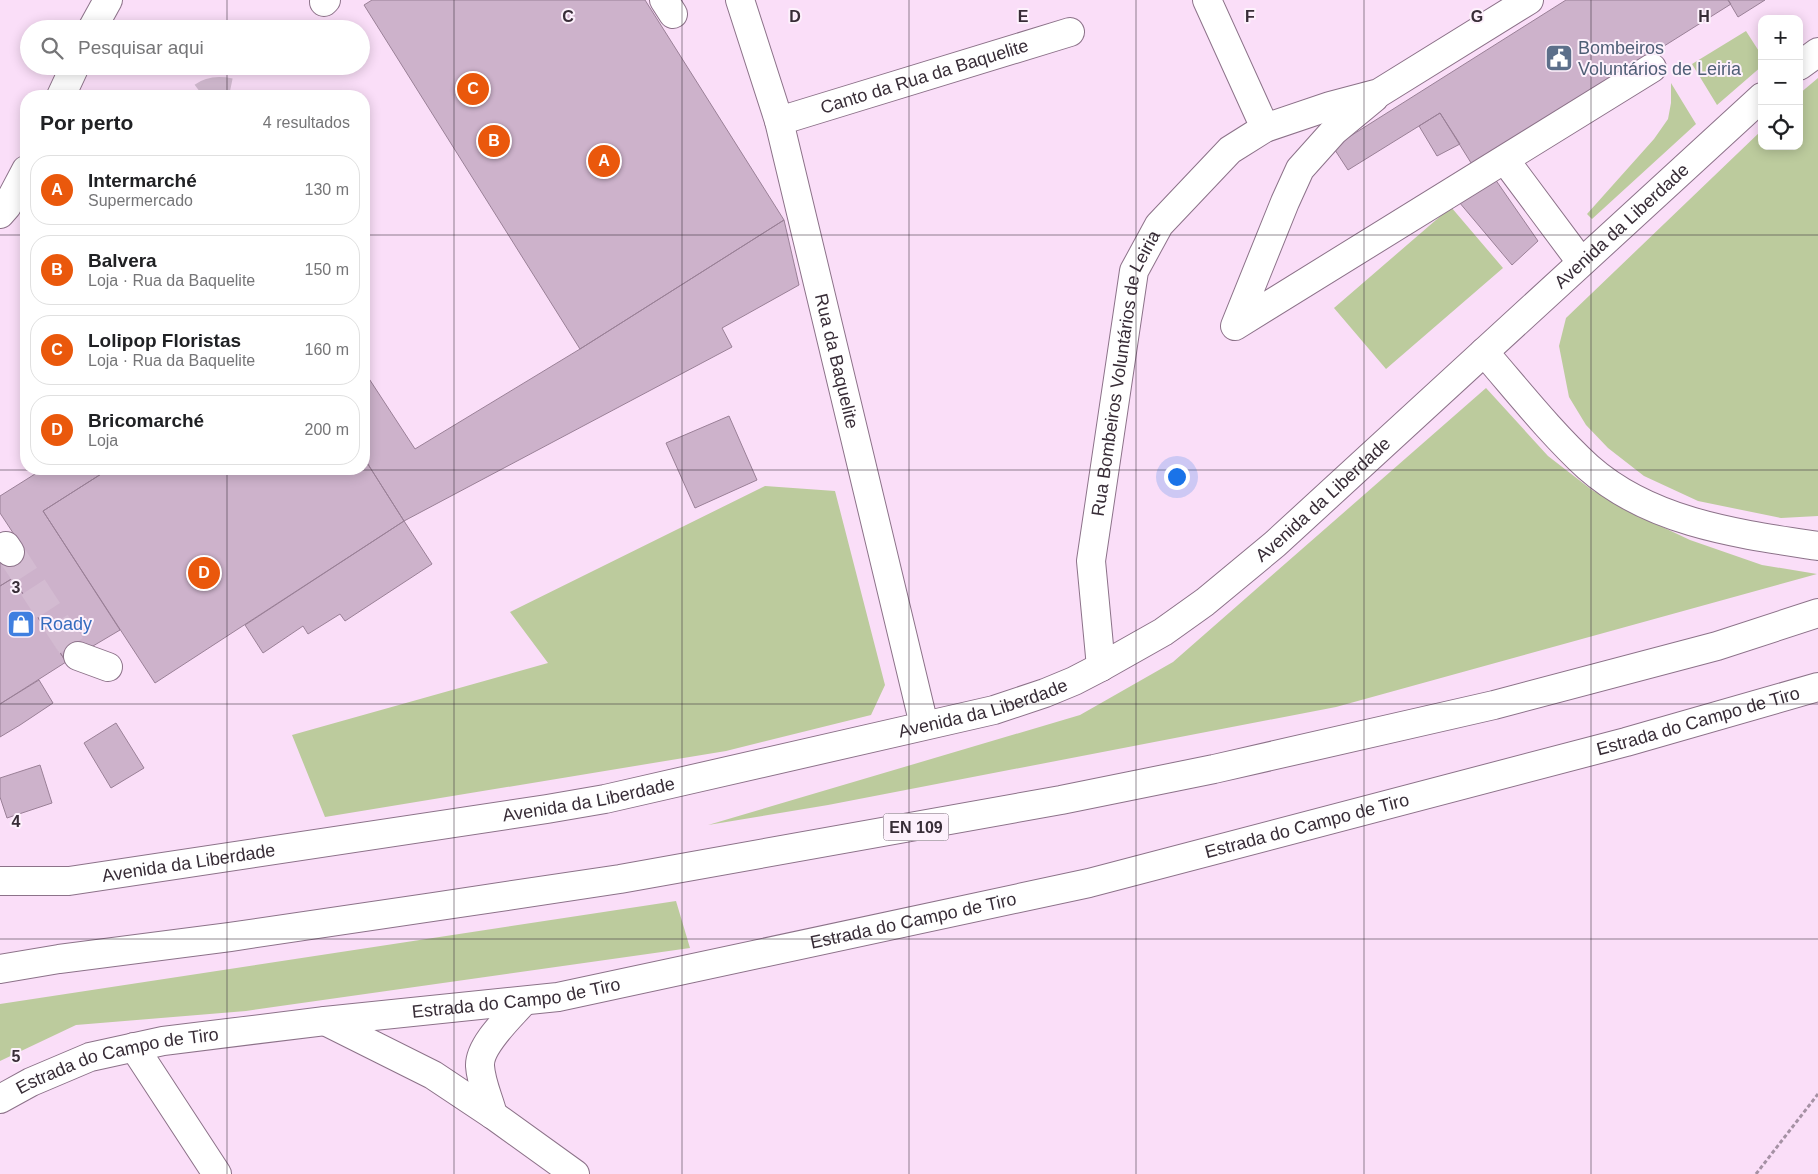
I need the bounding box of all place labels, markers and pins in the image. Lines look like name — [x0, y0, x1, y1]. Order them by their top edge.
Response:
place label: Bombeiros Voluntários de Leiria — [1578, 38, 1742, 79]
public building icon: Bombeiros Voluntários de Leiria — [1544, 43, 1574, 73]
pin: C — [457, 70, 489, 108]
pin: B — [478, 122, 510, 160]
pin: A — [588, 142, 620, 180]
pin: D — [188, 554, 220, 592]
shop icon: Roady — [6, 609, 36, 639]
place label: Roady — [40, 614, 92, 634]

